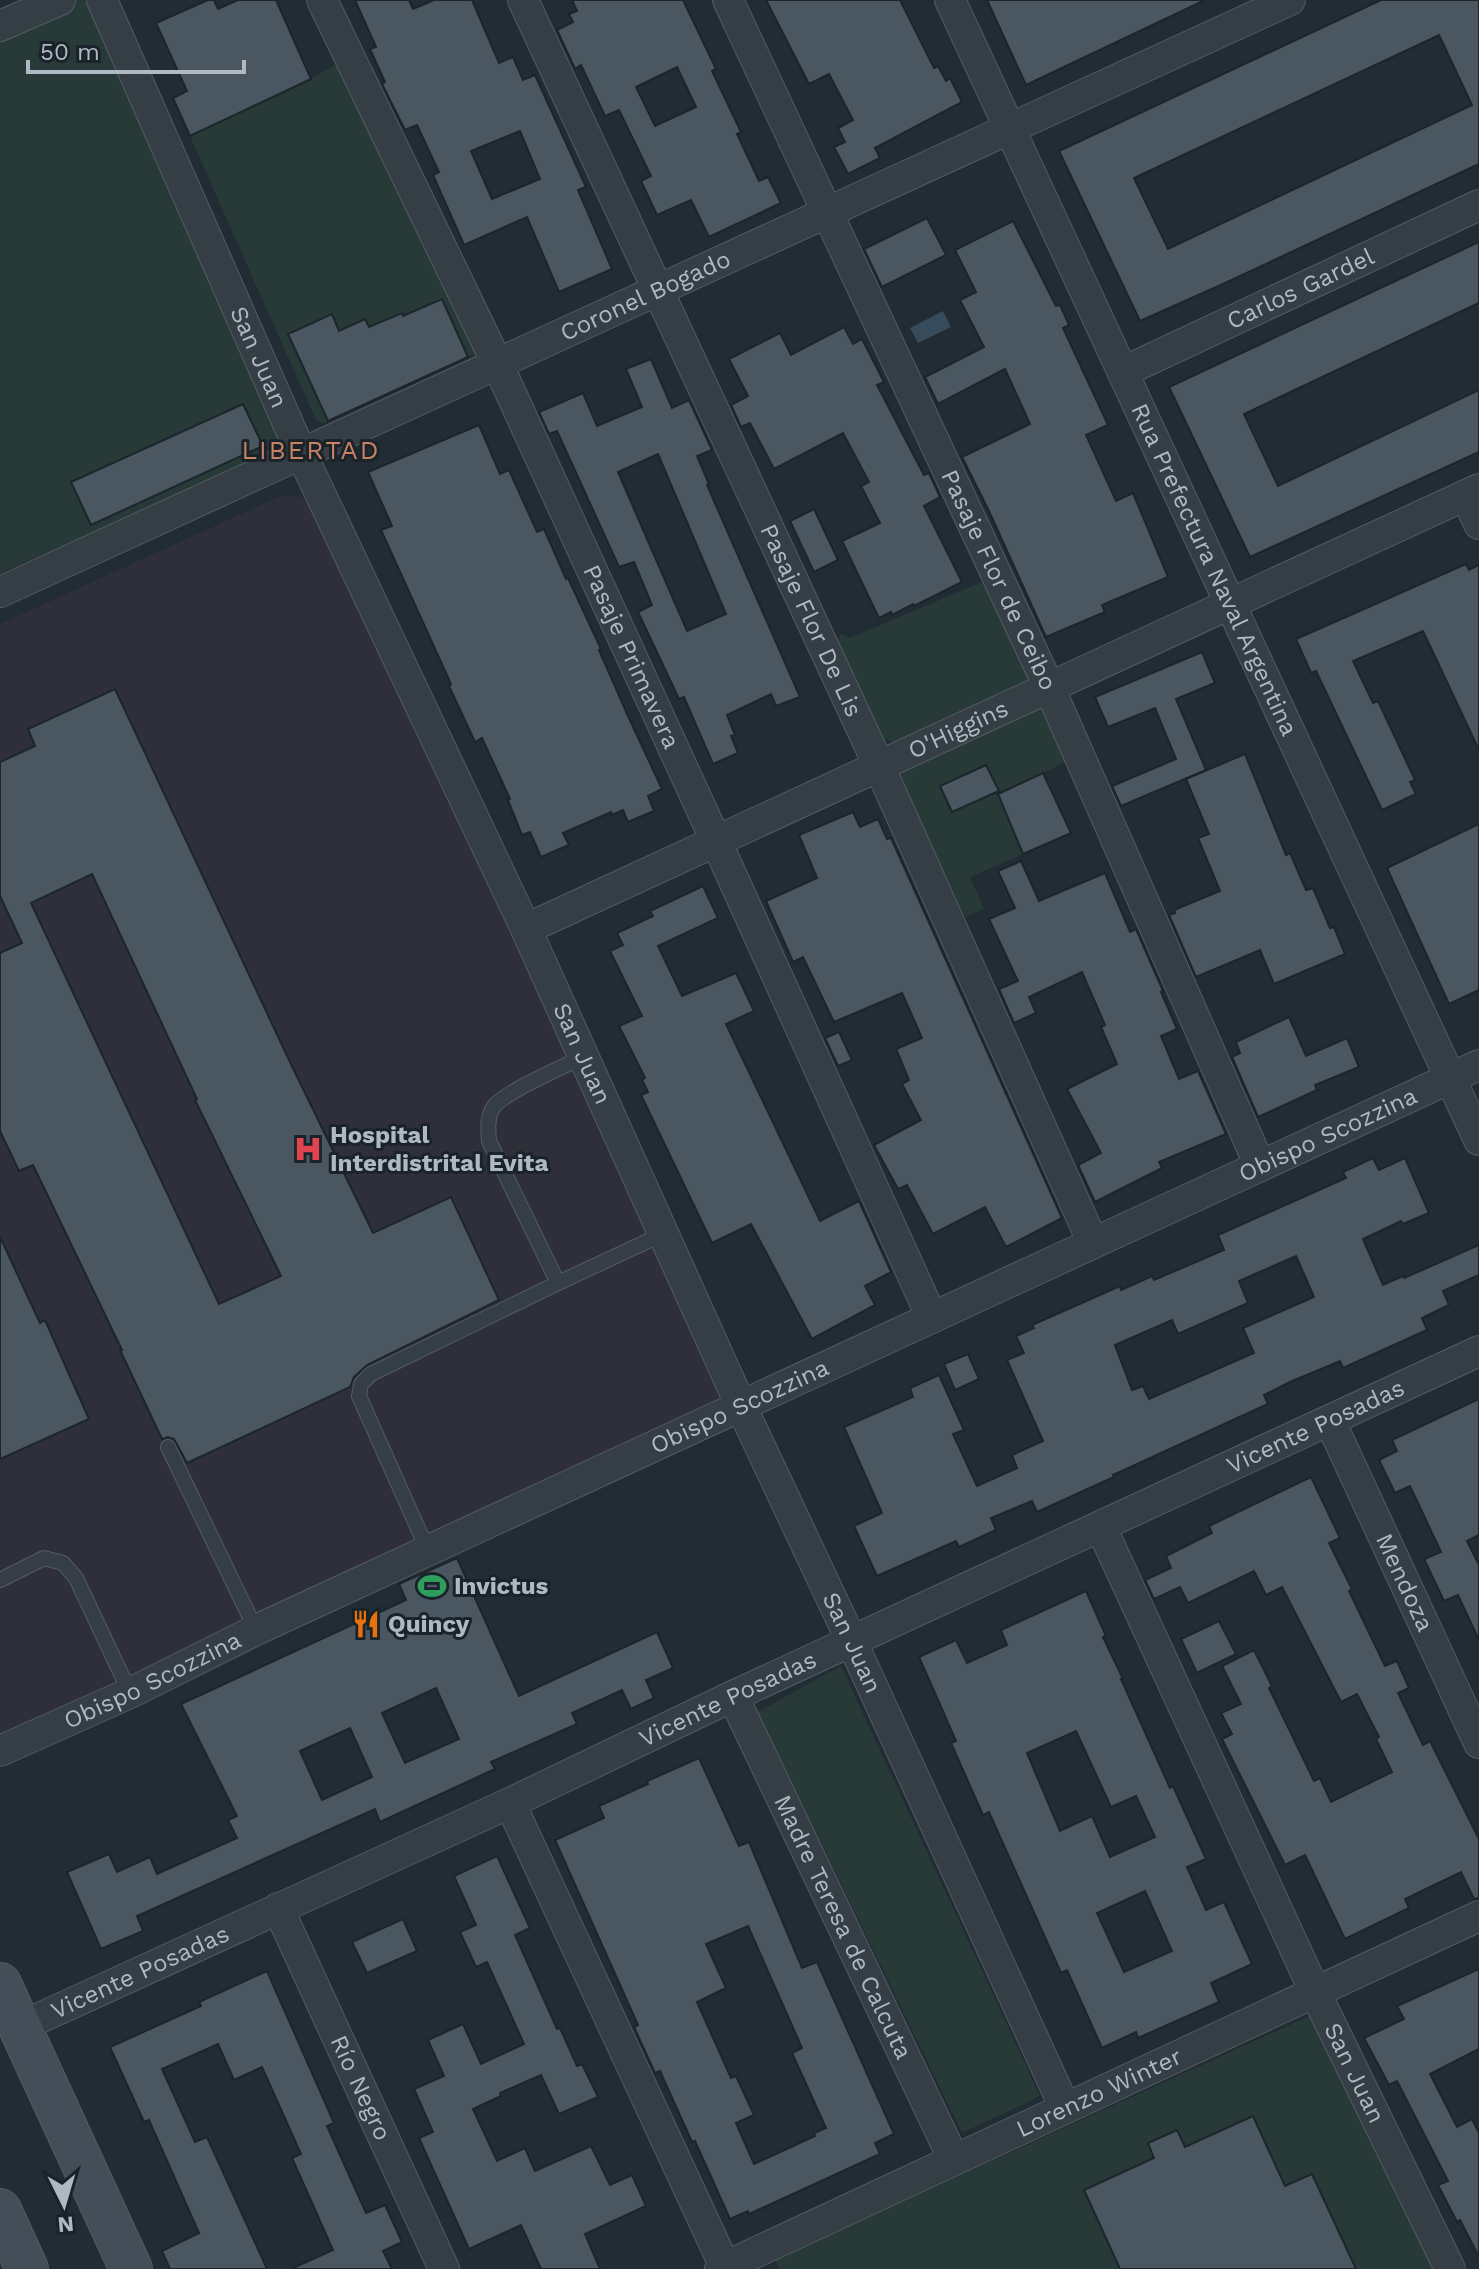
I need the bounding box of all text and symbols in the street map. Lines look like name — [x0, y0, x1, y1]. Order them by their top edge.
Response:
scale bar — [28, 24, 244, 74]
text: 50 m — [40, 38, 100, 66]
street label: Carlos Gardel — [1222, 242, 1379, 335]
street label: Coronel Bogado — [556, 245, 735, 347]
street label: San Juan — [224, 302, 293, 412]
street label: Rua Prefectura Naval Argentina — [1125, 399, 1303, 740]
district label: LIBERTAD — [242, 435, 380, 465]
street label: Pasaje Flor de Ceibo — [935, 465, 1062, 695]
street label: Pasaje Flor De Lis — [754, 519, 868, 721]
street label: Pasaje Primavera — [577, 560, 686, 753]
street label: O'Higgins — [904, 694, 1013, 765]
street label: San Juan — [547, 999, 617, 1109]
street label: Obispo Scozzina — [1234, 1082, 1421, 1188]
place label: Hospital Interdistrital Evita — [330, 1121, 548, 1177]
hospital icon: Hospital Interdistrital Evita — [293, 1134, 323, 1164]
street label: Obispo Scozzina — [646, 1353, 833, 1460]
street label: Vicente Posadas — [1222, 1373, 1409, 1480]
street label: Mendoza — [1370, 1529, 1439, 1636]
sports icon: Invictus — [417, 1571, 447, 1601]
place label: Invictus — [454, 1572, 549, 1600]
street label: San Juan — [817, 1588, 887, 1698]
restaurant icon: Quincy — [351, 1609, 381, 1639]
place label: Quincy — [388, 1610, 470, 1638]
street label: Obispo Scozzina — [60, 1626, 246, 1735]
street label: Vicente Posadas — [635, 1645, 821, 1753]
street label: Madre Teresa de Calcuta — [768, 1791, 918, 2064]
street label: Vicente Posadas — [47, 1919, 233, 2025]
street label: San Juan — [1318, 2018, 1391, 2128]
street label: Río Negro — [324, 2031, 397, 2145]
street label: Lorenzo Winter — [1012, 2042, 1186, 2143]
north arrow — [24, 2165, 104, 2245]
text: N — [56, 2211, 75, 2238]

